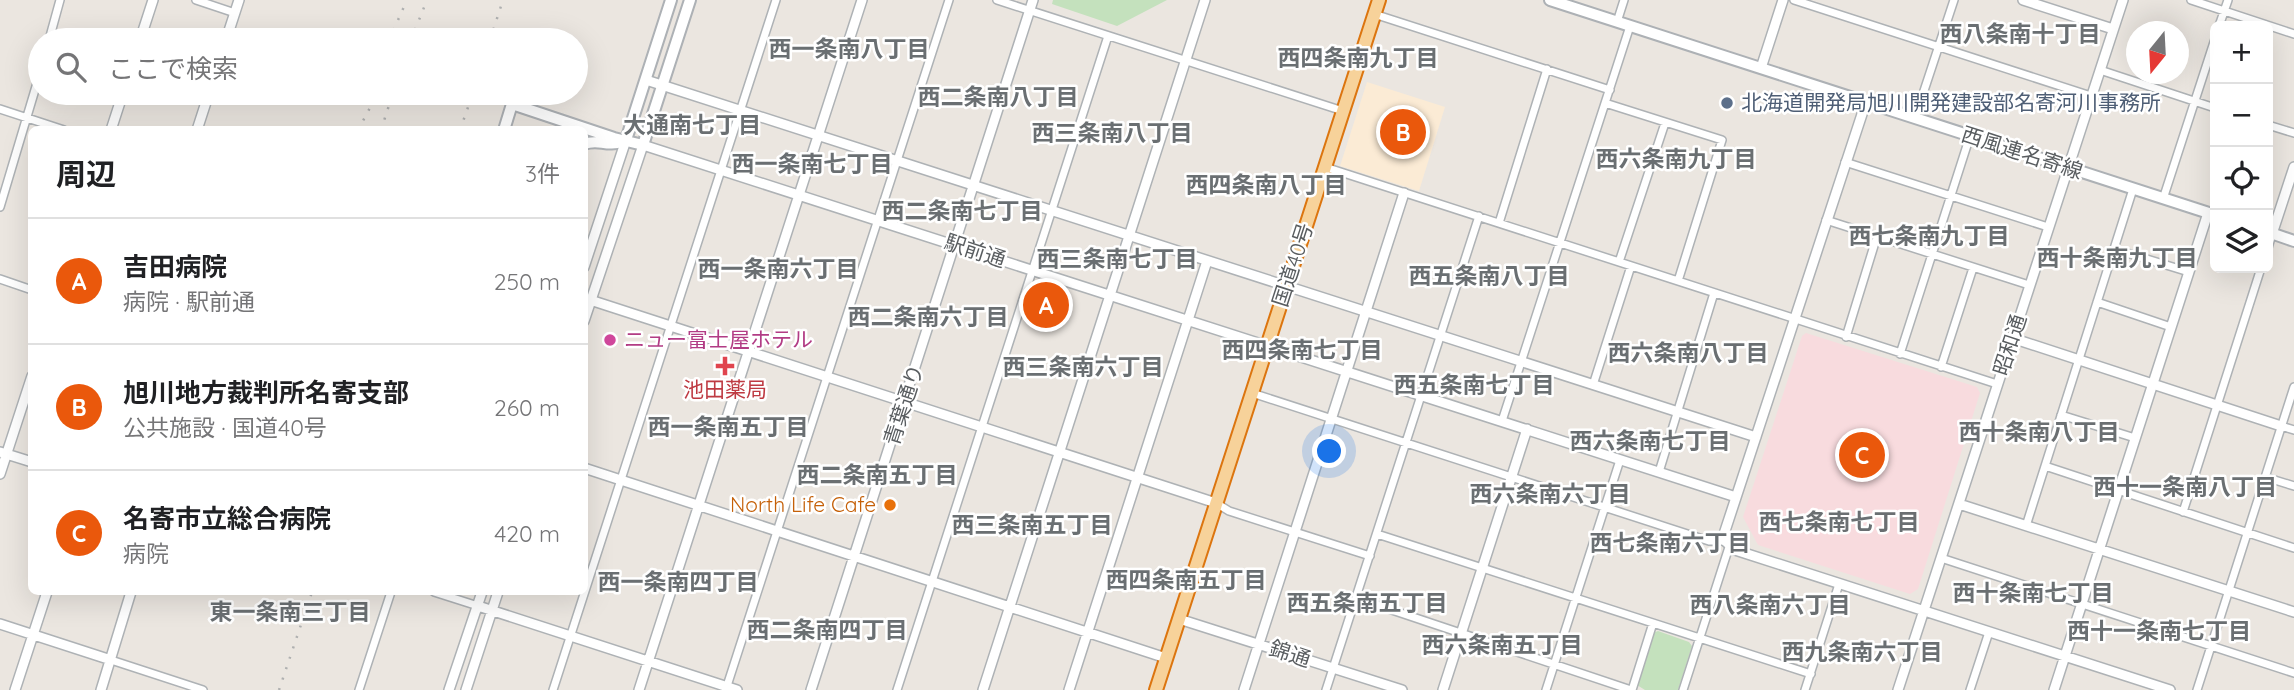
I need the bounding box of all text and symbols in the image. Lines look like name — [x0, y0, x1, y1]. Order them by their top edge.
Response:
district label: 西八条南十丁目 — [1940, 19, 2101, 48]
north arrow — [2126, 21, 2189, 84]
map controls — [2210, 21, 2273, 273]
button: + — [2210, 21, 2273, 84]
search box — [28, 28, 588, 105]
district label: 西一条南八丁目 — [769, 34, 930, 63]
district label: 西四条南九丁目 — [1278, 43, 1439, 72]
icon: search — [52, 48, 90, 86]
text: ここで検索 — [108, 52, 238, 85]
district label: 西二条南八丁目 — [918, 82, 1079, 111]
button: − — [2210, 84, 2273, 147]
place label: 北海道開発局旭川開発建設部名寄河川事務所 — [1741, 89, 2161, 115]
marker: 北海道開発局旭川開発建設部名寄河川事務所 — [1719, 95, 1735, 111]
pin: B — [1380, 106, 1426, 158]
district label: 大通南七丁目 — [623, 110, 761, 139]
district label: 西三条南八丁目 — [1032, 118, 1193, 147]
street label: 西風連名寄線 — [1958, 120, 2086, 184]
district label: 西六条南九丁目 — [1596, 144, 1757, 173]
button: locate — [2210, 147, 2273, 210]
district label: 西一条南七丁目 — [732, 149, 893, 178]
text: 周辺 — [56, 155, 116, 193]
text: 3件 — [525, 159, 560, 188]
district label: 西四条南八丁目 — [1186, 170, 1347, 199]
district label: 西二条南七丁目 — [882, 196, 1043, 225]
button: layers — [2210, 210, 2273, 273]
street label: 国道40号 — [1266, 220, 1318, 310]
district label: 西七条南九丁目 — [1849, 221, 2010, 250]
street label: 駅前通 — [941, 228, 1009, 272]
district label: 西十条南九丁目 — [2037, 243, 2198, 272]
district label: 西三条南七丁目 — [1037, 244, 1198, 273]
text: 吉田病院 — [123, 250, 227, 283]
district label: 西一条南六丁目 — [698, 254, 859, 283]
district label: 西五条南八丁目 — [1409, 261, 1570, 290]
text: A — [72, 267, 86, 296]
text: 250 m — [494, 267, 560, 296]
pin: A — [1023, 279, 1069, 331]
text: 病院 · 駅前通 — [123, 287, 255, 316]
district label: 西二条南六丁目 — [848, 302, 1009, 331]
street label: 昭和通 — [1987, 311, 2031, 379]
place label: ニュー富士屋ホテル — [624, 326, 813, 352]
marker: ニュー富士屋ホテル — [602, 332, 618, 348]
district label: 西四条南七丁目 — [1222, 335, 1383, 364]
district label: 西六条南八丁目 — [1608, 338, 1769, 367]
district label: 西三条南六丁目 — [1003, 352, 1164, 381]
marker: 池田薬局 — [717, 358, 733, 374]
street label: 青葉通り — [878, 361, 928, 449]
district label: 西五条南七丁目 — [1394, 370, 1555, 399]
text: 旭川地方裁判所名寄支部 — [123, 376, 409, 409]
place label: 池田薬局 — [683, 376, 767, 402]
text: B — [71, 393, 87, 422]
text: 260 m — [494, 393, 560, 422]
district label: 西一条南五丁目 — [648, 412, 809, 441]
text: 公共施設 · 国道40号 — [123, 413, 327, 442]
district label: 西十条南八丁目 — [1959, 417, 2120, 446]
district label: 西六条南七丁目 — [1570, 426, 1731, 455]
pin: C — [1839, 429, 1885, 481]
your location — [1312, 434, 1346, 468]
district label: 西二条南五丁目 — [797, 460, 958, 489]
district label: 西十一条南八丁目 — [2093, 472, 2277, 501]
district label: 西六条南六丁目 — [1470, 479, 1631, 508]
place label: North Life Cafe — [730, 491, 876, 517]
marker: North Life Cafe — [882, 497, 898, 513]
text: 名寄市立総合病院 — [123, 502, 331, 535]
district label: 西七条南七丁目 — [1759, 507, 1920, 536]
district label: 西三条南五丁目 — [952, 510, 1113, 539]
text: C — [72, 519, 86, 548]
text: 420 m — [494, 519, 560, 548]
district label: 西七条南六丁目 — [1590, 528, 1751, 557]
text: 病院 — [123, 539, 169, 568]
district label: 西四条南五丁目 — [1106, 565, 1267, 594]
district label: 西一条南四丁目 — [598, 567, 759, 596]
district label: 西十条南七丁目 — [1953, 578, 2114, 607]
district label: 西五条南五丁目 — [1287, 588, 1448, 617]
district label: 西八条南六丁目 — [1690, 590, 1851, 619]
district label: 東一条南三丁目 — [210, 597, 371, 626]
district label: 西二条南四丁目 — [747, 615, 908, 644]
district label: 西十一条南七丁目 — [2067, 616, 2251, 645]
district label: 西六条南五丁目 — [1422, 630, 1583, 659]
street label: 錦通 — [1266, 634, 1314, 672]
district label: 西九条南六丁目 — [1782, 637, 1943, 666]

